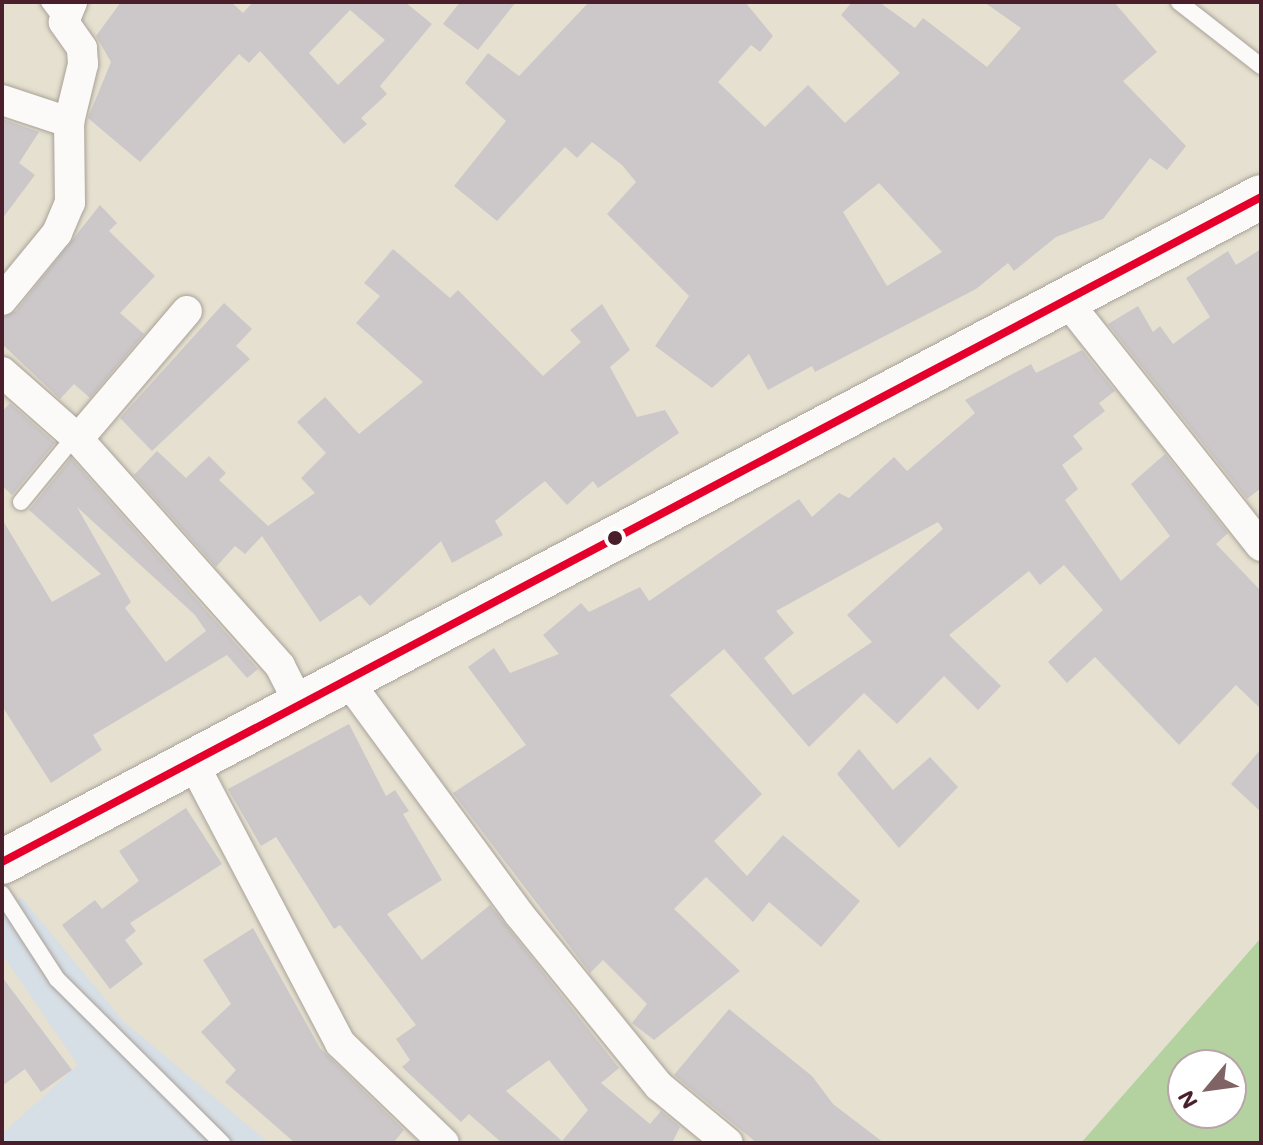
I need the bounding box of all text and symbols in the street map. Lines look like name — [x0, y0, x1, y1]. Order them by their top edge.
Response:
unlabelled marker — [607, 530, 623, 546]
north arrow — [1167, 1049, 1247, 1129]
text: N — [1171, 1086, 1204, 1114]

